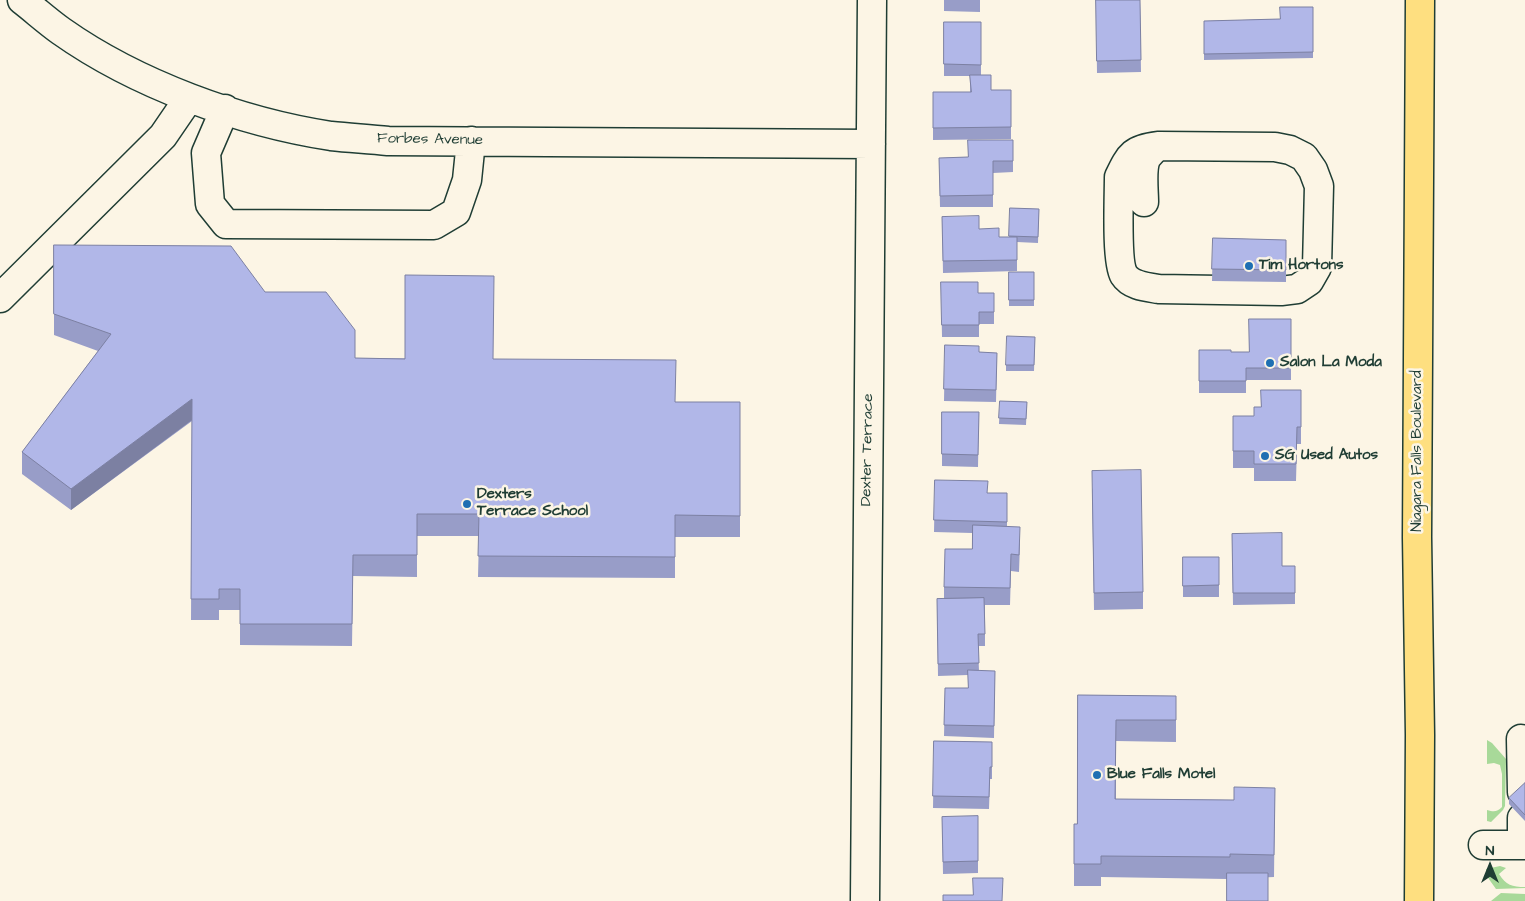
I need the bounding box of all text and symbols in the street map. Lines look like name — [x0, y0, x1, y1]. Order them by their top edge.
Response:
street label: Forbes Avenue — [377, 130, 483, 150]
place label: Tim Hortons — [1259, 257, 1344, 275]
marker: Tim Hortons — [1243, 260, 1255, 272]
place label: Salon La Moda — [1280, 354, 1382, 372]
marker: Salon La Moda — [1264, 357, 1276, 369]
street label: Niagara Falls Boulevard — [1409, 370, 1427, 532]
street label: Dexter Terrace — [858, 394, 878, 506]
place label: SG Used Autos — [1275, 447, 1378, 465]
marker: SG Used Autos — [1259, 450, 1271, 462]
place label: Dexters Terrace School — [477, 486, 588, 521]
marker: Dexters Terrace School — [461, 498, 473, 510]
place label: Blue Falls Motel — [1107, 766, 1215, 784]
marker: Blue Falls Motel — [1091, 769, 1103, 781]
north arrow — [1465, 841, 1515, 891]
text: N — [1486, 841, 1494, 861]

